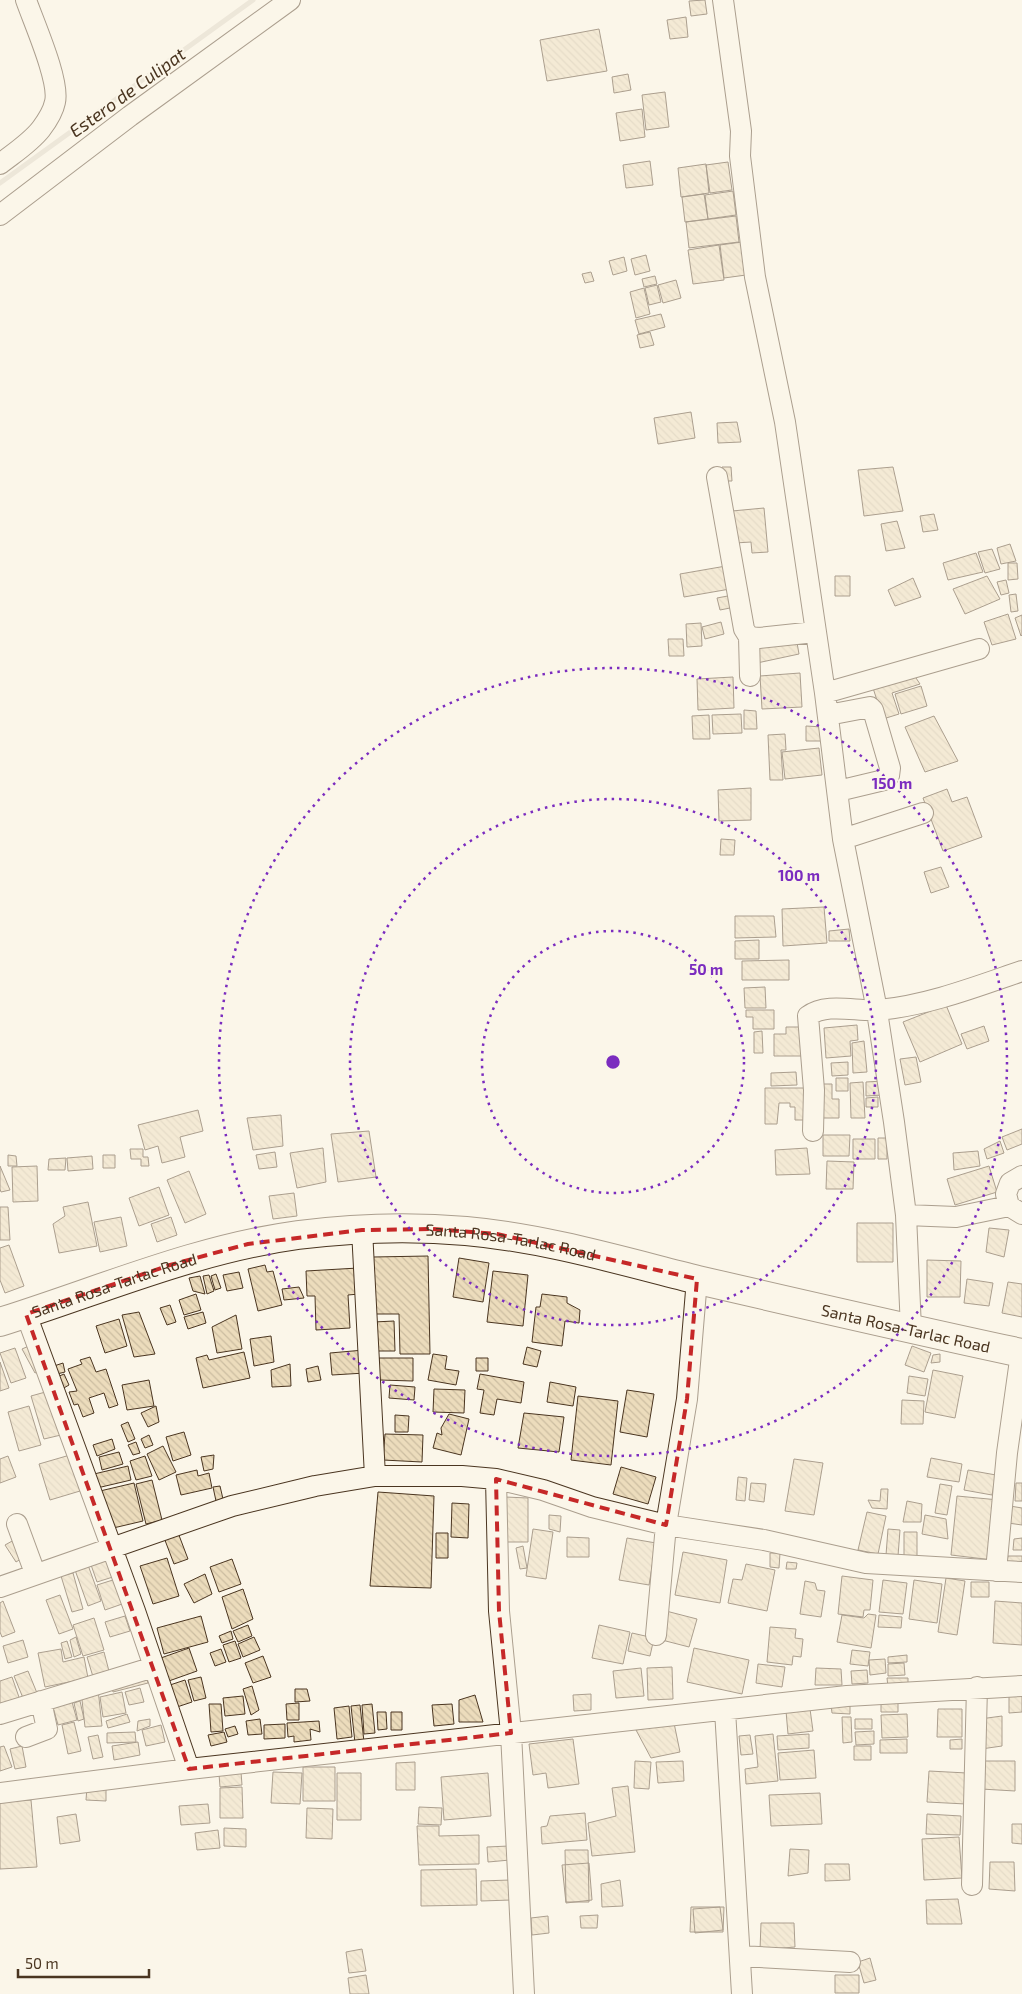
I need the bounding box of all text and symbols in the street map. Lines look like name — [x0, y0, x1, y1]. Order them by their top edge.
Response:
water label: Estero de Culipat — [65, 42, 190, 142]
text: 150 m — [872, 774, 912, 792]
text: 100 m — [778, 866, 820, 884]
text: 50 m — [689, 960, 723, 978]
centre of rings — [604, 1053, 622, 1071]
street label: Santa Rosa-Tarlac Road — [425, 1219, 598, 1263]
street label: Santa Rosa-Tarlac Road — [29, 1248, 198, 1321]
street label: Santa Rosa-Tarlac Road — [820, 1299, 992, 1355]
scale bar — [18, 1946, 149, 1978]
text: 50 m — [25, 1954, 59, 1972]

